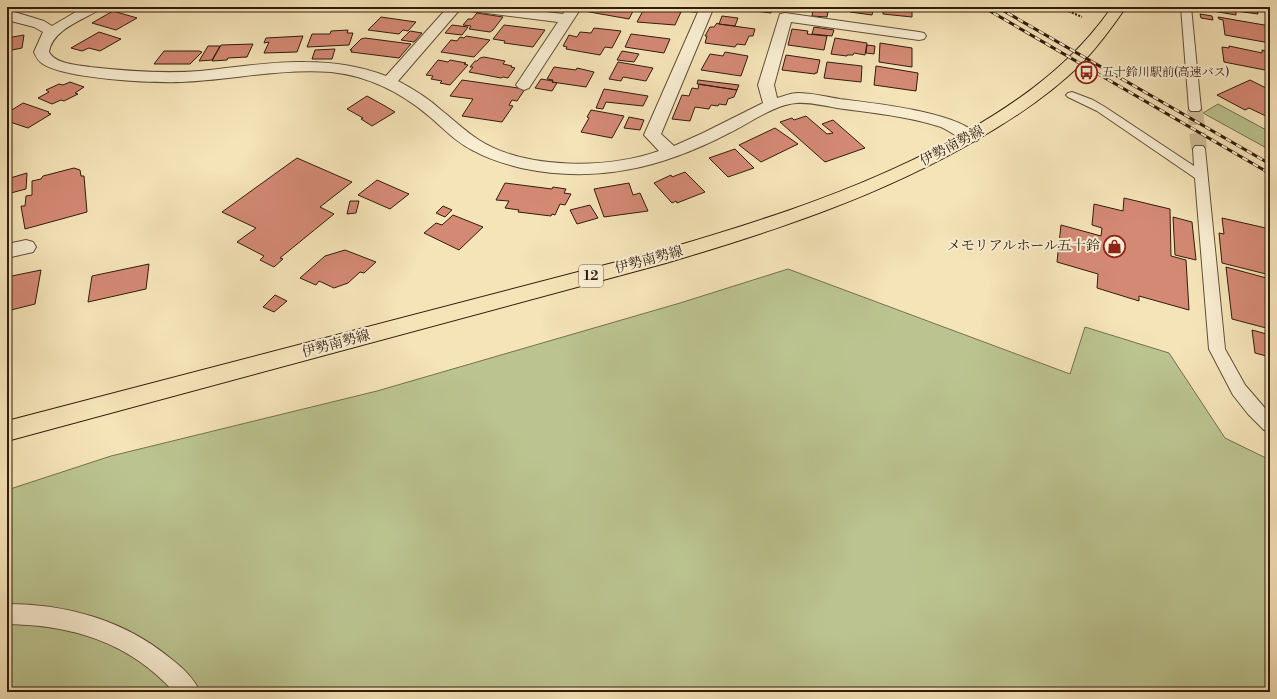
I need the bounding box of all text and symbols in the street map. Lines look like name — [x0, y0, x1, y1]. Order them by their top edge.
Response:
bus stop icon: 五十鈴川駅前(高速バス) — [1073, 59, 1099, 85]
place label: 五十鈴川駅前(高速バス) — [1102, 65, 1229, 80]
street label: 伊勢南勢線 — [917, 122, 987, 170]
shop icon: メモリアルホール五十鈴 — [1102, 233, 1128, 259]
place label: メモリアルホール五十鈴 — [947, 237, 1100, 255]
street label: 伊勢南勢線 — [613, 242, 685, 278]
road number: 12 — [579, 265, 603, 287]
street label: 伊勢南勢線 — [300, 326, 372, 362]

